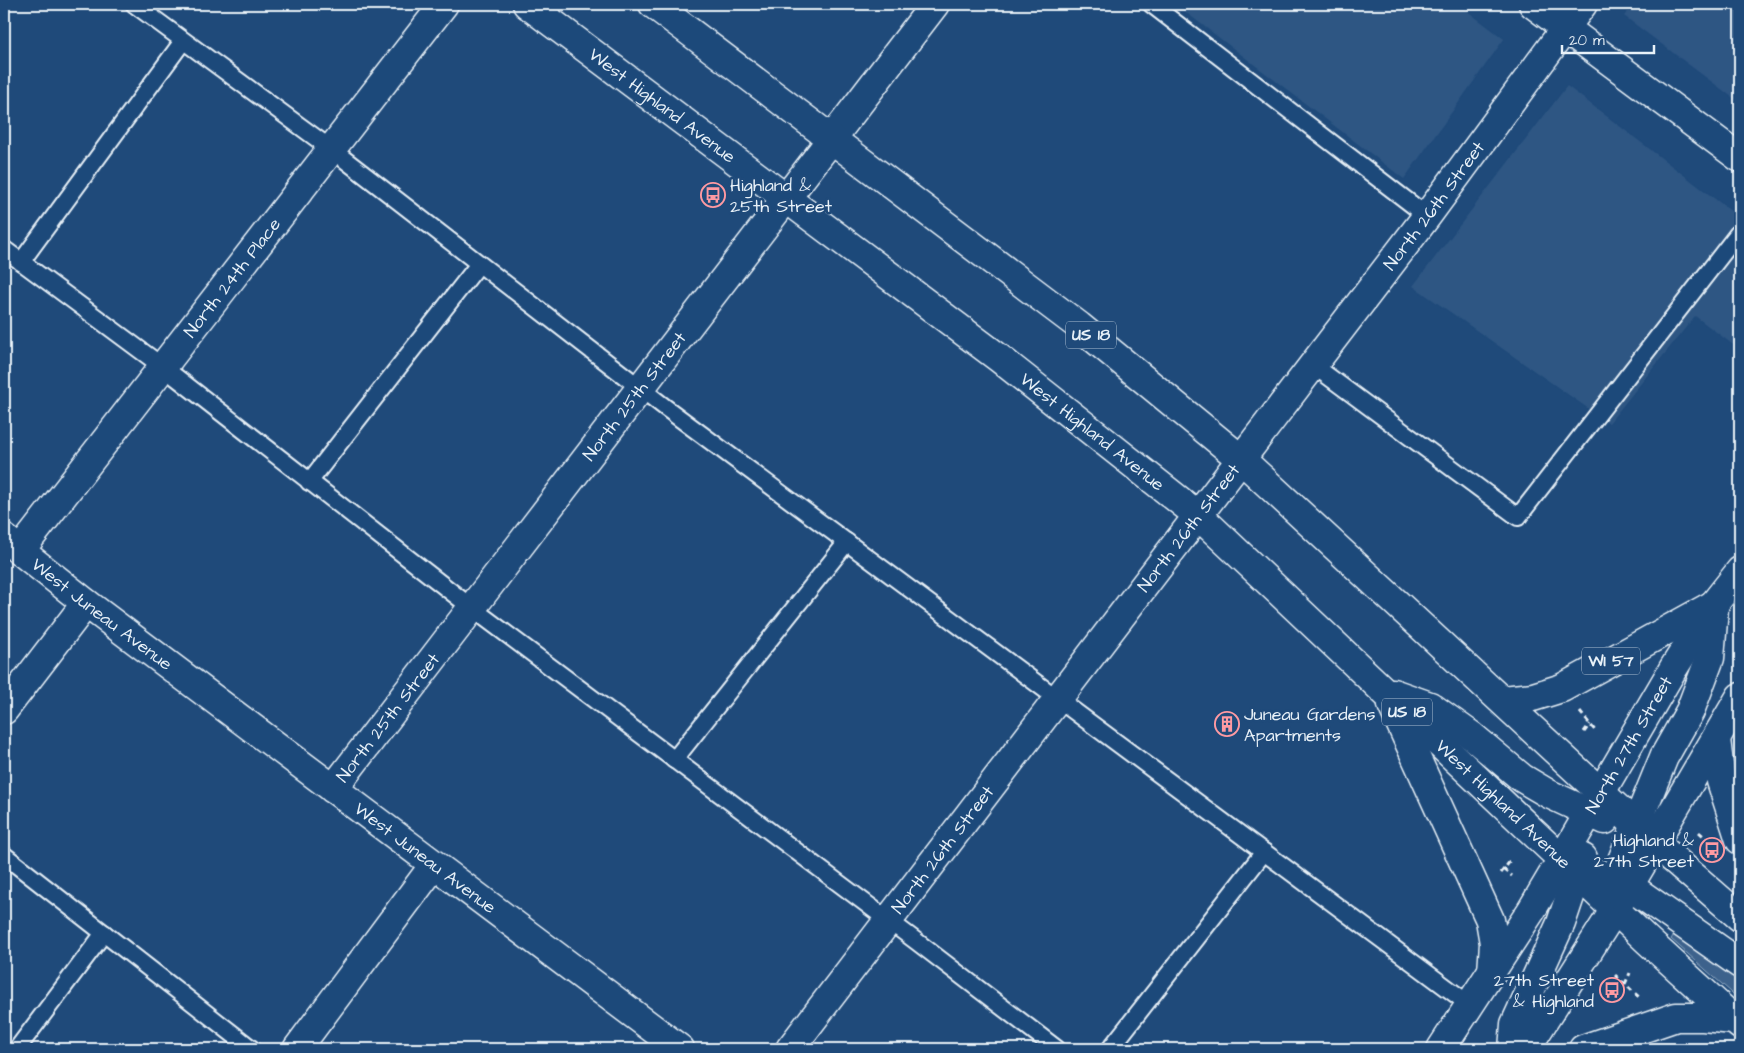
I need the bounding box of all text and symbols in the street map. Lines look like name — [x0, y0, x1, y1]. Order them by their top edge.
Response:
scale bar — [1562, 22, 1654, 54]
text: 20 m — [1569, 30, 1605, 51]
street label: West Highland Avenue — [583, 42, 741, 169]
street label: North 26th Street — [1377, 135, 1491, 275]
place label: Highland & 25th Street — [730, 173, 833, 219]
bus stop icon: Highland & 25th Street — [700, 182, 726, 208]
street label: North 24th Place — [178, 212, 287, 343]
road number: US 18 — [1066, 322, 1116, 348]
street label: North 25th Street — [577, 326, 692, 466]
street label: West Highland Avenue — [1015, 367, 1170, 497]
street label: North 26th Street — [1131, 458, 1246, 597]
street label: West Juneau Avenue — [26, 552, 178, 676]
street label: North 25th Street — [330, 647, 446, 787]
road number: WI 57 — [1582, 648, 1640, 674]
street label: North 27th Street — [1579, 671, 1679, 818]
road number: US 18 — [1382, 699, 1432, 726]
place label: Juneau Gardens Apartments — [1244, 702, 1375, 748]
building icon: Juneau Gardens Apartments — [1214, 711, 1240, 737]
street label: West Highland Avenue — [1430, 734, 1577, 875]
street label: North 26th Street — [885, 780, 1000, 919]
street label: West Juneau Avenue — [349, 796, 502, 919]
place label: Highland & 27th Street — [1594, 828, 1695, 874]
bus stop icon: Highland & 27th Street — [1699, 837, 1725, 863]
place label: 27th Street & Highland — [1494, 968, 1595, 1015]
bus stop icon: 27th Street & Highland — [1599, 977, 1625, 1003]

